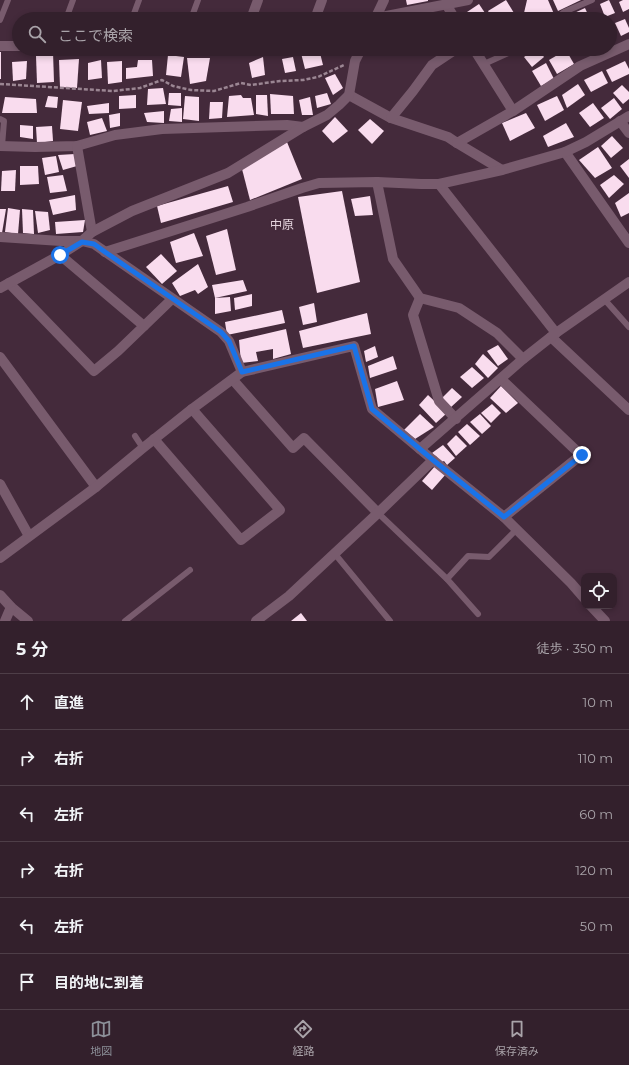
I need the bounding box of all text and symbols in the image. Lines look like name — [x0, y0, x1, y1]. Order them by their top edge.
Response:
search box — [12, 12, 617, 56]
icon: search — [26, 23, 48, 45]
text: ここで検索 — [58, 26, 133, 45]
district label: 中原 — [270, 217, 294, 232]
route start — [51, 246, 69, 264]
route end — [573, 446, 591, 464]
map controls — [581, 573, 617, 609]
button: locate — [581, 573, 617, 609]
text: 5 分 — [16, 639, 48, 659]
text: 徒歩 · 350 m — [537, 640, 613, 656]
icon: ahead — [16, 691, 38, 713]
text: 直進 — [54, 693, 84, 712]
text: 10 m — [583, 694, 613, 710]
icon: right — [16, 747, 38, 769]
text: 右折 — [54, 749, 84, 768]
text: 110 m — [578, 750, 613, 766]
icon: left — [16, 803, 38, 825]
text: 左折 — [54, 805, 84, 824]
text: 60 m — [579, 806, 613, 822]
icon: right — [16, 859, 38, 881]
text: 右折 — [54, 861, 84, 880]
text: 120 m — [575, 862, 613, 878]
icon: left — [16, 915, 38, 937]
text: 左折 — [54, 917, 84, 936]
text: 50 m — [580, 918, 613, 934]
icon: arrive — [16, 971, 38, 993]
text: 目的地に到着 — [54, 973, 144, 992]
tab: 地図 — [90, 1018, 112, 1058]
tab: 経路 — [292, 1018, 314, 1058]
tab: 保存済み — [495, 1018, 539, 1058]

